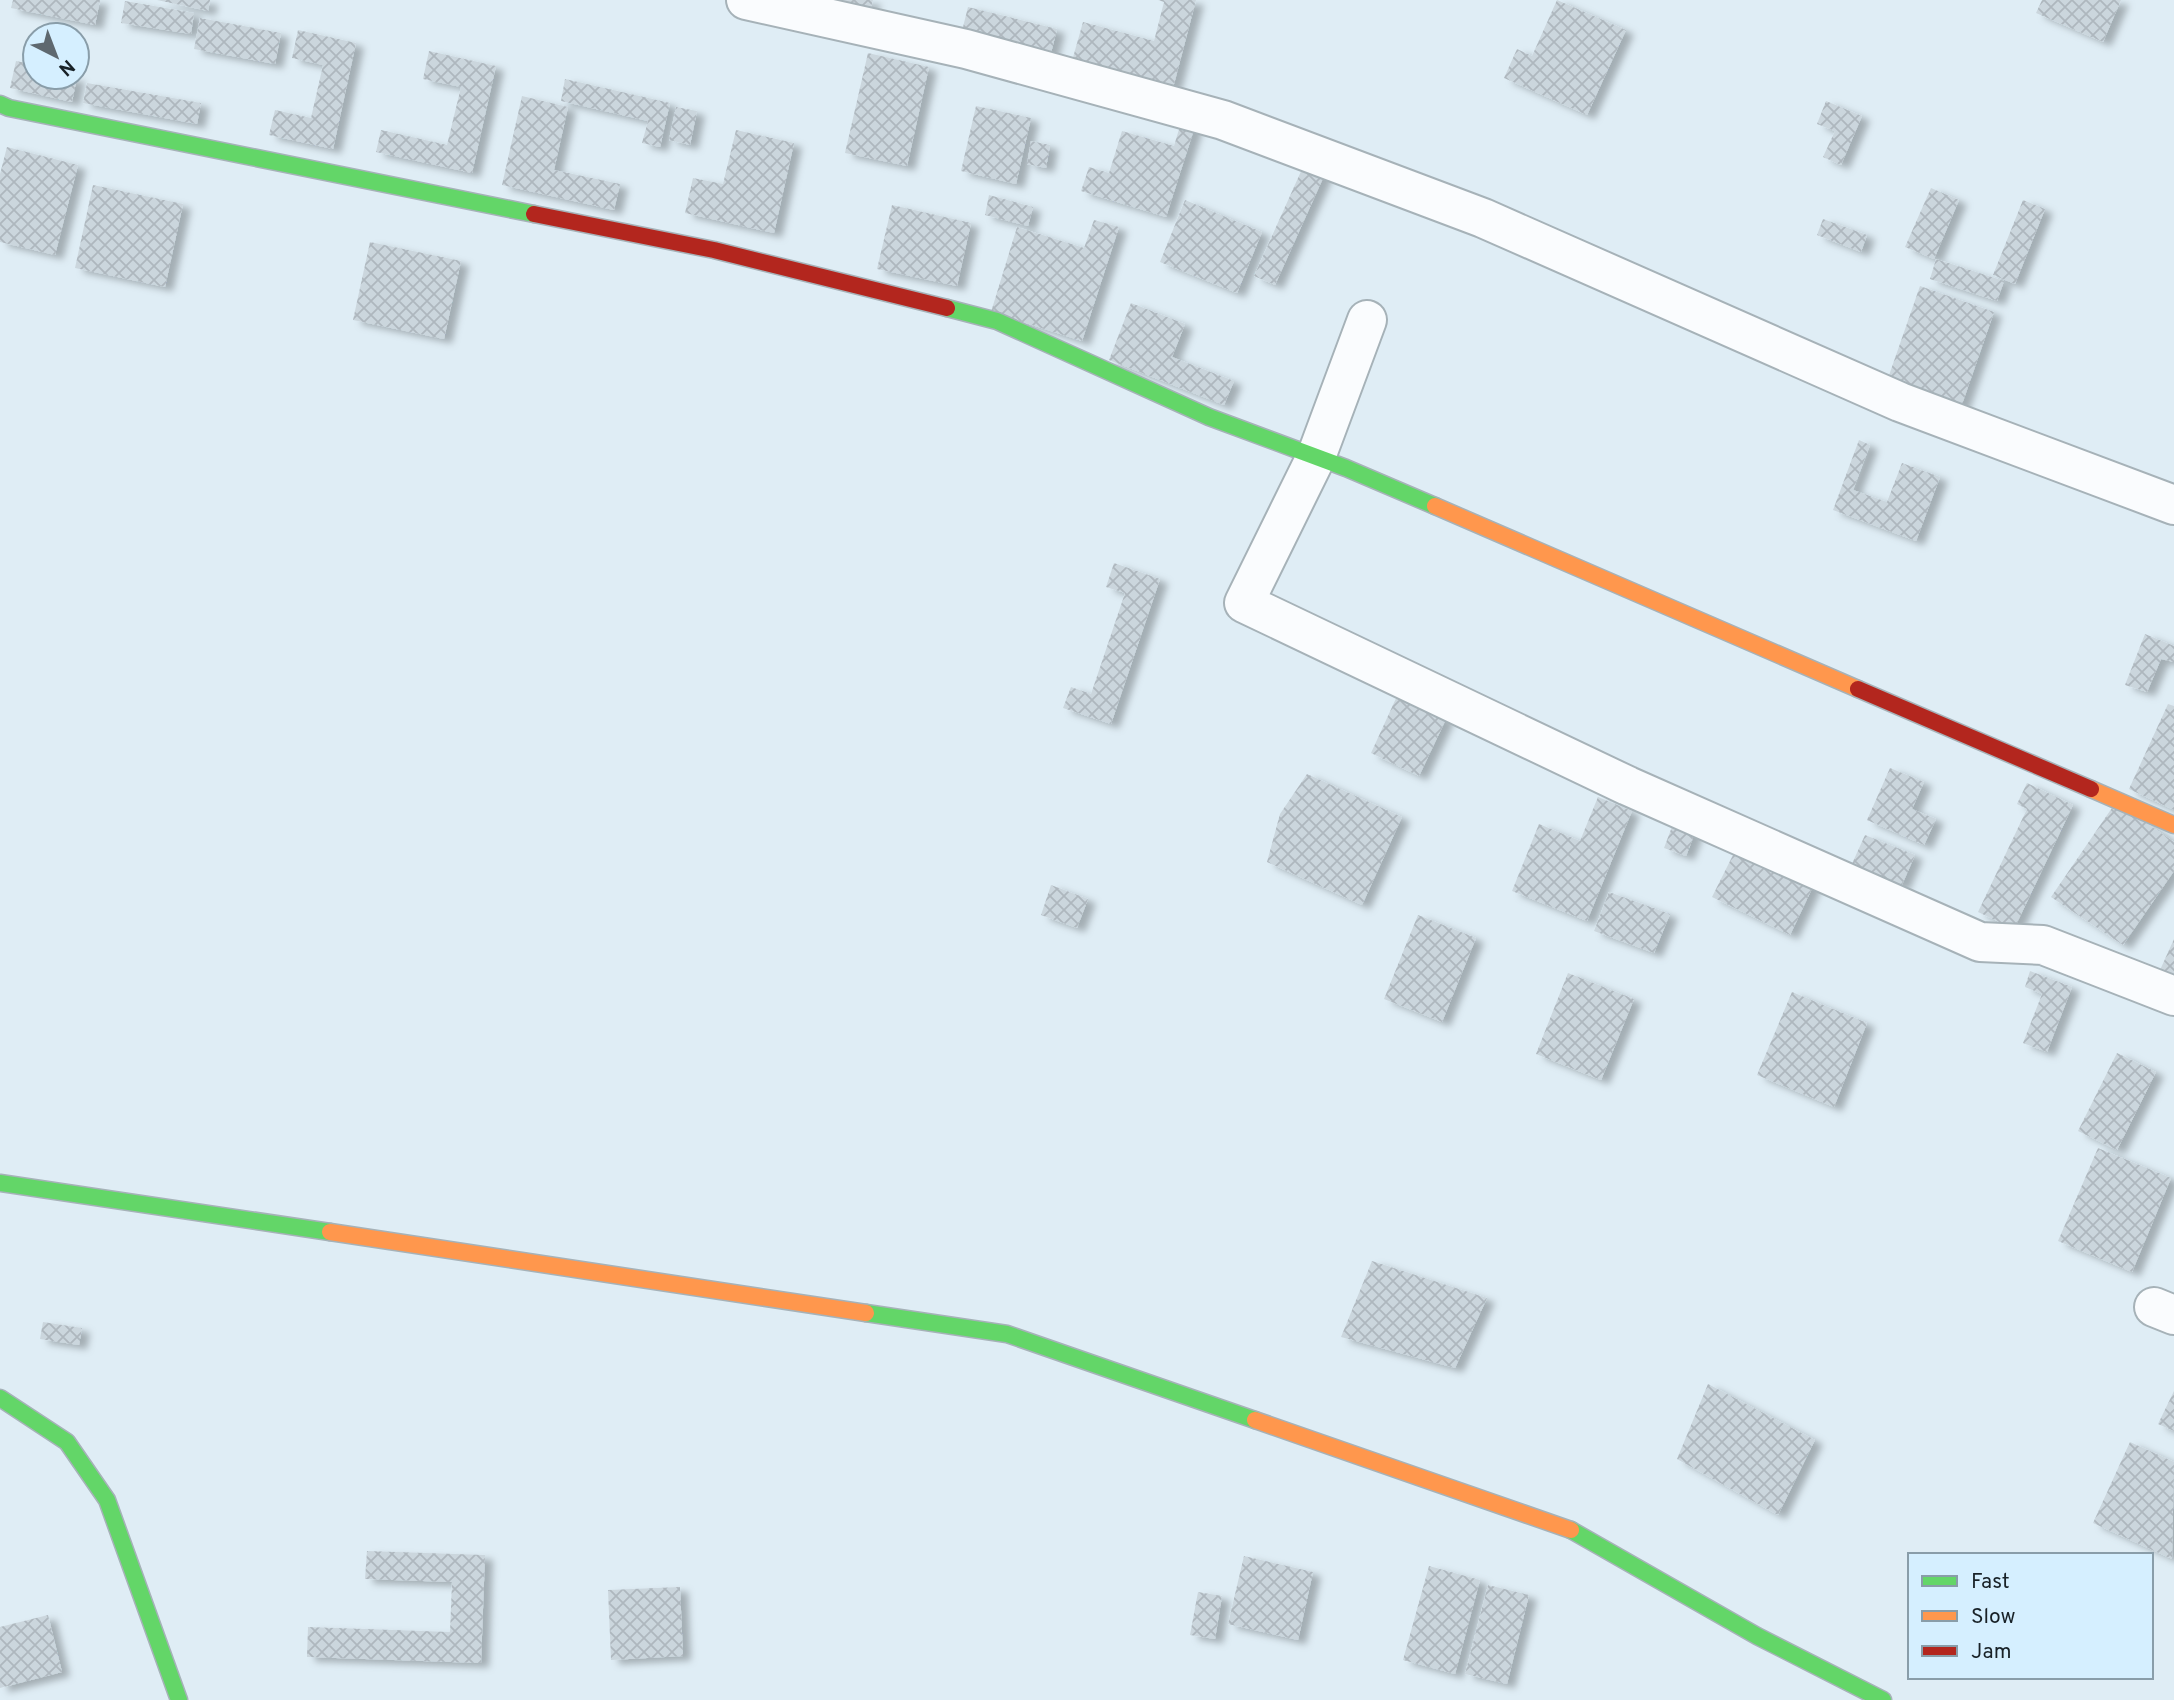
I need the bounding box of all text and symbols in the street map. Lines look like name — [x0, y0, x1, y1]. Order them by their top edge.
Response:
north arrow — [21, 21, 91, 91]
text: N — [53, 54, 79, 81]
legend — [1908, 1553, 2153, 1679]
text: Fast — [1971, 1569, 2010, 1596]
text: Slow — [1971, 1604, 2016, 1631]
text: Jam — [1971, 1639, 2012, 1666]

